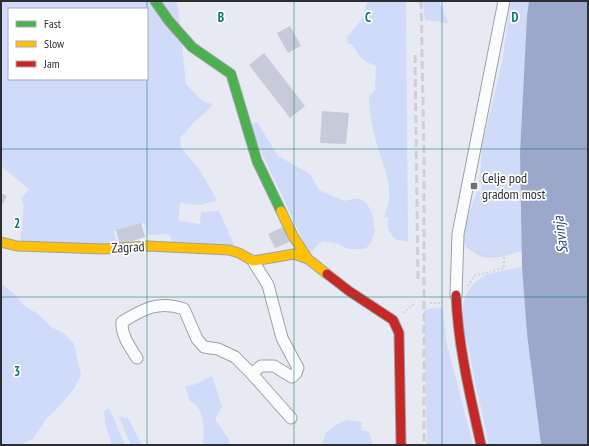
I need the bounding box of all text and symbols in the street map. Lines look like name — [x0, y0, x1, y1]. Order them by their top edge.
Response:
legend — [8, 8, 148, 80]
text: B — [218, 9, 224, 26]
text: C — [365, 9, 371, 26]
text: D — [512, 9, 519, 26]
text: Fast — [44, 16, 62, 31]
text: Slow — [44, 36, 65, 51]
text: Jam — [43, 56, 60, 71]
place label: Celje pod gradom most — [482, 169, 546, 203]
marker: Celje pod gradom most — [469, 181, 479, 191]
water label: Savinja — [548, 214, 572, 255]
text: 2 — [14, 215, 20, 232]
street label: Zagrad — [111, 237, 145, 257]
text: 3 — [14, 363, 20, 380]

